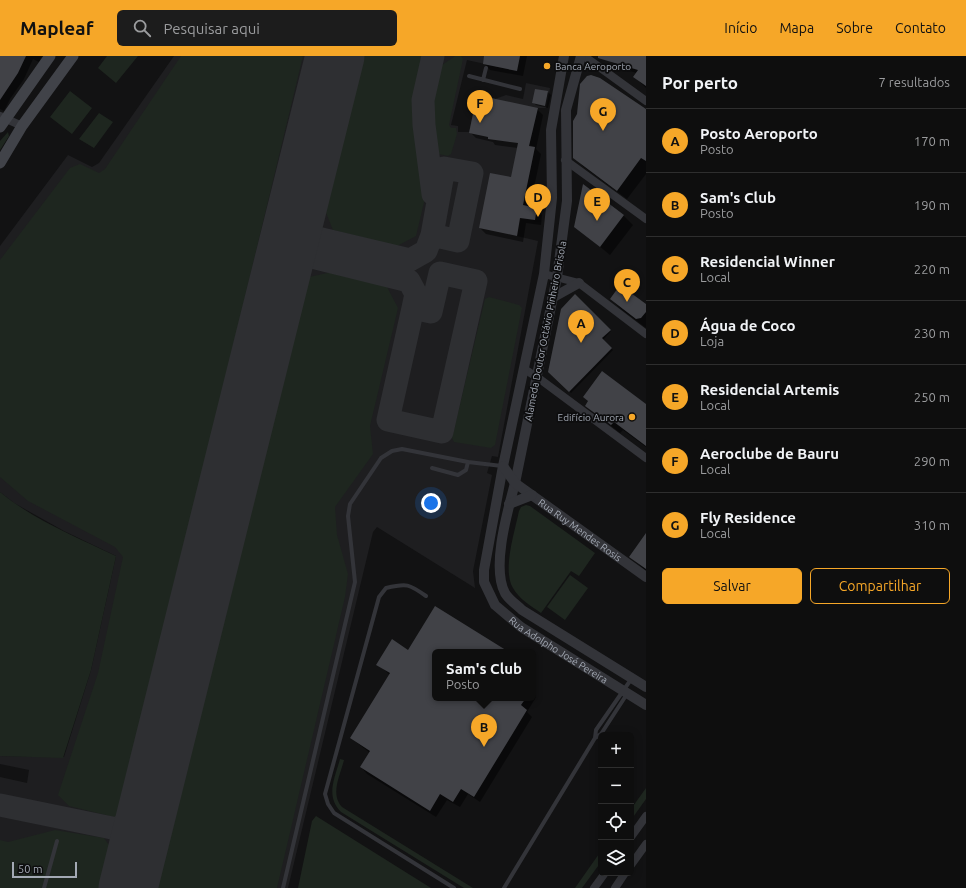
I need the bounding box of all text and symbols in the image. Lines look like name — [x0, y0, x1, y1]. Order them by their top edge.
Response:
search box — [117, 10, 397, 46]
text: Mapleaf — [20, 17, 93, 39]
icon: search — [131, 17, 153, 39]
text: Pesquisar aqui — [163, 20, 260, 37]
text: Início — [724, 20, 757, 36]
text: Mapa — [779, 20, 814, 36]
text: Sobre — [836, 20, 873, 36]
text: Contato — [895, 20, 946, 36]
marker: Banca Aeroporto — [542, 61, 552, 71]
place label: Banca Aeroporto — [555, 61, 631, 72]
text: Por perto — [662, 73, 738, 92]
text: 7 resultados — [879, 75, 950, 89]
pin: F — [467, 90, 493, 123]
pin: G — [590, 98, 616, 131]
text: Posto Aeroporto — [700, 125, 818, 142]
text: A — [670, 134, 680, 148]
text: 170 m — [914, 134, 950, 148]
text: Posto — [700, 142, 734, 156]
pin: D — [525, 184, 551, 217]
pin: E — [584, 188, 610, 221]
text: Sam's Club — [700, 189, 776, 206]
text: B — [671, 198, 679, 212]
text: 190 m — [914, 198, 950, 212]
text: Posto — [700, 206, 734, 220]
street label: Alameda Doutor Octávio Pinheiro Brisola — [523, 240, 568, 422]
text: Residencial Winner — [700, 253, 835, 270]
text: C — [671, 262, 679, 276]
text: 220 m — [914, 262, 950, 276]
pin: C — [614, 269, 640, 302]
text: Local — [700, 270, 730, 284]
pin: A — [568, 310, 594, 343]
text: Água de Coco — [700, 317, 796, 334]
text: D — [670, 326, 680, 340]
text: 230 m — [914, 326, 950, 340]
text: Loja — [700, 334, 724, 348]
text: Residencial Artemis — [700, 381, 839, 398]
text: E — [671, 390, 679, 404]
text: 250 m — [914, 390, 950, 404]
text: Local — [700, 398, 730, 412]
place label: Edifício Aurora — [558, 412, 624, 423]
marker: Edifício Aurora — [627, 412, 637, 422]
text: Aeroclube de Bauru — [700, 445, 839, 462]
text: F — [671, 454, 679, 468]
text: 290 m — [914, 454, 950, 468]
text: Local — [700, 462, 730, 476]
your location — [421, 493, 441, 513]
street label: Rua Ruy Mendes Rosis — [536, 497, 624, 564]
text: Fly Residence — [700, 509, 796, 526]
text: G — [671, 518, 680, 532]
text: 310 m — [914, 518, 950, 532]
text: Local — [700, 526, 730, 540]
button: Salvar — [662, 568, 802, 604]
button: Compartilhar — [810, 568, 950, 604]
street label: Rua Adolpho José Pereira — [507, 614, 610, 686]
popup — [432, 649, 536, 701]
text: Sam's Club — [446, 660, 522, 677]
text: Posto — [446, 677, 480, 691]
pin: B — [471, 714, 497, 747]
map controls — [598, 732, 634, 876]
button: + — [598, 732, 634, 768]
button: − — [598, 768, 634, 804]
button: locate — [598, 804, 634, 840]
button: layers — [598, 840, 634, 876]
scale bar — [12, 860, 77, 879]
text: 50 m — [18, 863, 42, 875]

